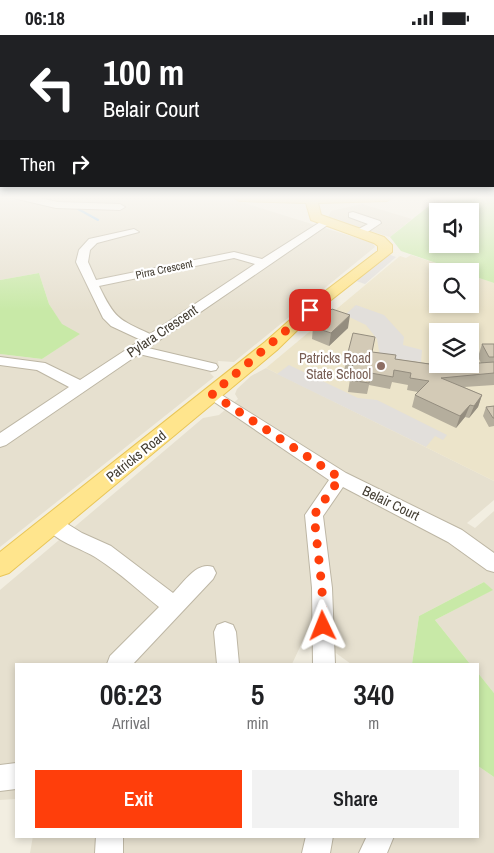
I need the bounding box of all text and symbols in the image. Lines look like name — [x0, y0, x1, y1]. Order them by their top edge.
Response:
text: 06:18 — [25, 5, 65, 31]
text: 100 m — [103, 49, 184, 96]
icon: left — [20, 55, 85, 120]
text: Belair Court — [103, 94, 199, 124]
icon: right — [66, 150, 94, 178]
text: Then — [20, 151, 56, 177]
map controls — [429, 203, 479, 373]
button: sound — [429, 203, 479, 253]
street label: Pirra Crescent — [134, 256, 194, 282]
button: search — [429, 263, 479, 313]
pin — [289, 289, 331, 331]
icon: arrive — [296, 296, 324, 324]
street label: Pylara Crescent — [123, 301, 201, 361]
button: layers — [429, 323, 479, 373]
place label: Patricks Road State School — [299, 349, 371, 383]
marker: Patricks Road State School — [375, 360, 387, 372]
street label: Patricks Road — [102, 426, 170, 486]
street label: Belair Court — [360, 481, 422, 525]
position arrow — [296, 599, 348, 651]
text: 06:23 — [100, 674, 162, 714]
text: 5 — [251, 674, 265, 714]
text: 340 — [353, 674, 394, 714]
text: Arrival — [112, 712, 150, 734]
text: min — [247, 712, 269, 734]
text: m — [368, 712, 379, 734]
button: Exit — [35, 770, 242, 828]
button: Share — [252, 770, 459, 828]

